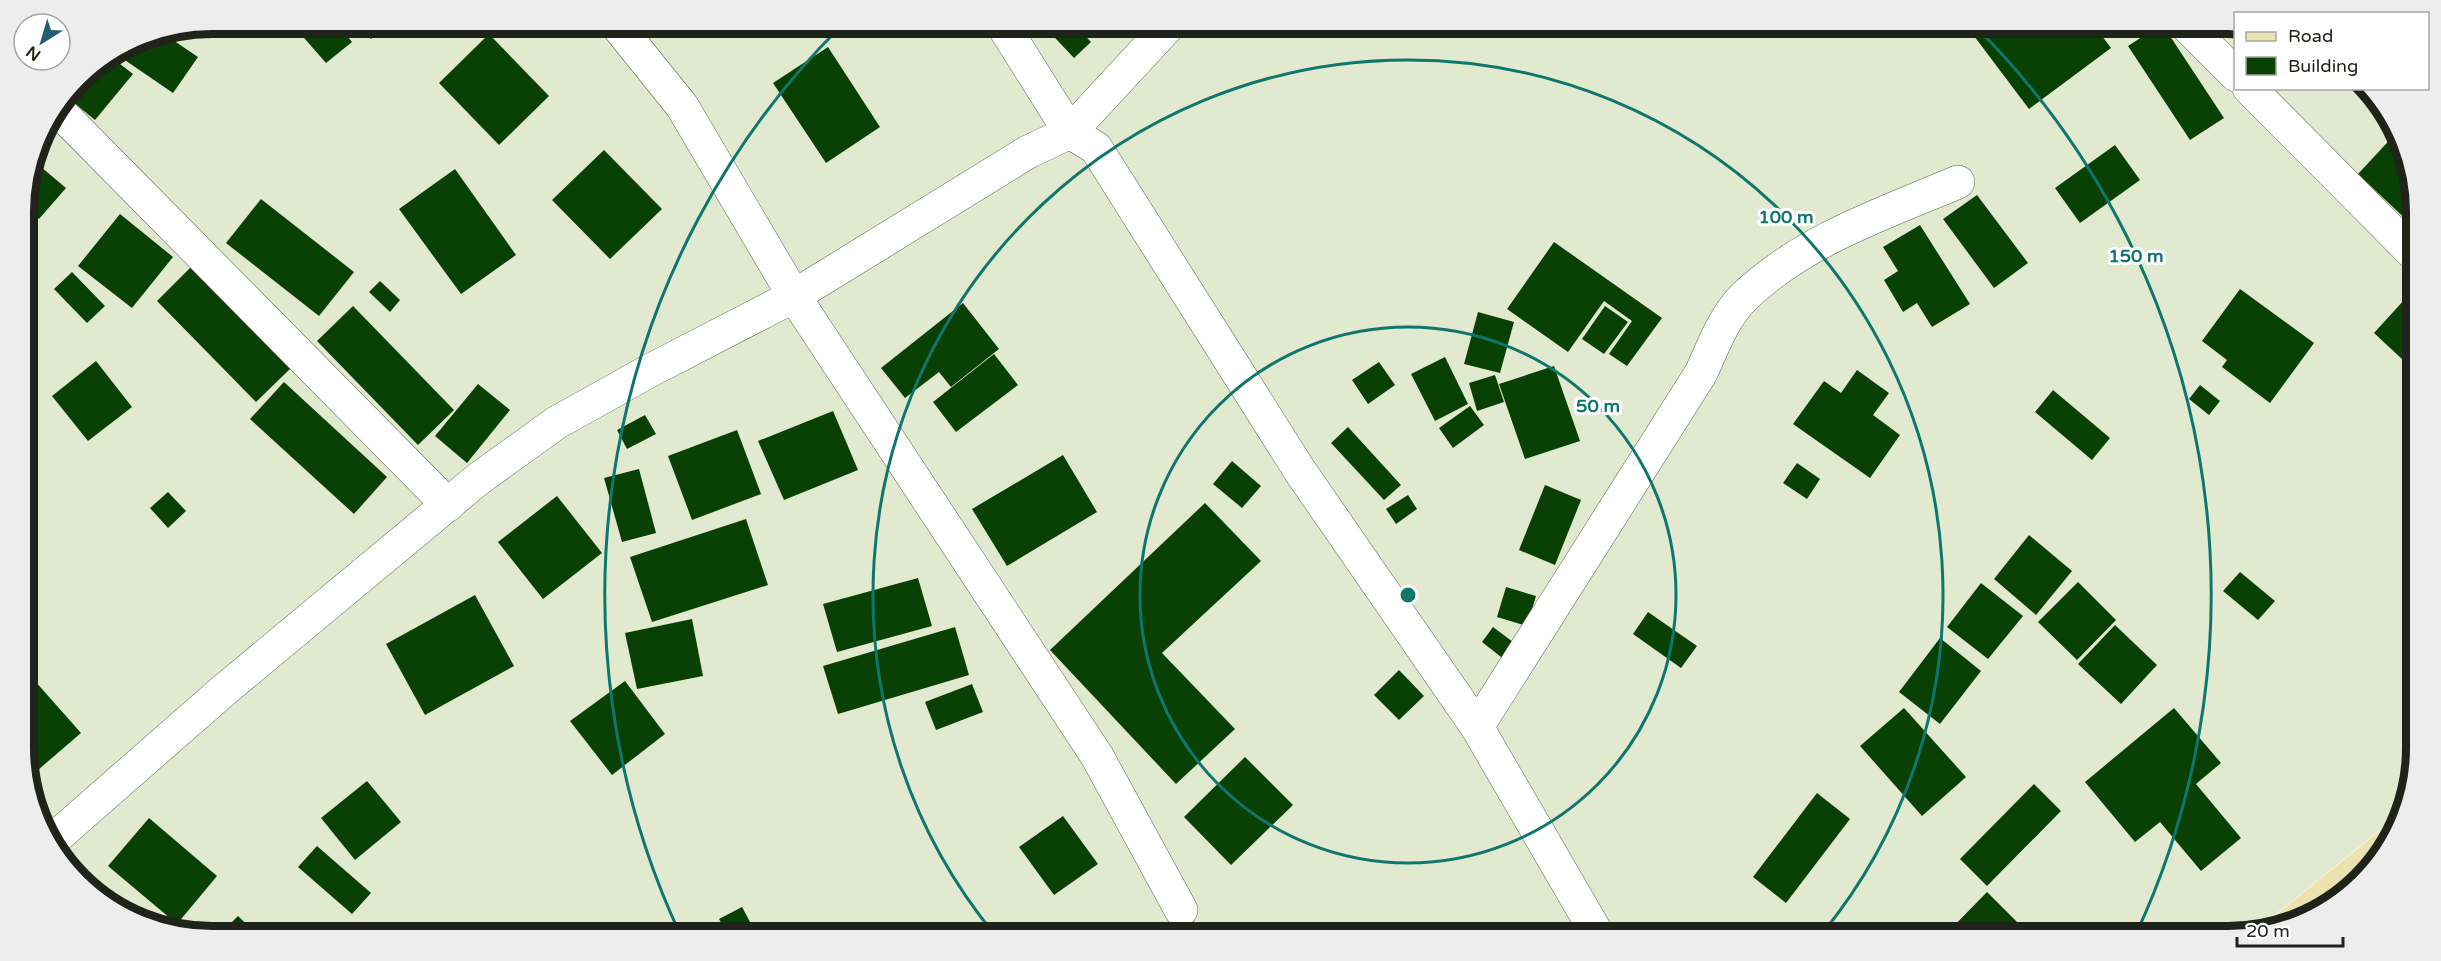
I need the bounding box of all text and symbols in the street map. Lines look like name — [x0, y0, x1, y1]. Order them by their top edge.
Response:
north arrow — [12, 12, 72, 72]
legend — [2234, 12, 2429, 90]
text: Road — [2288, 25, 2333, 47]
text: N — [22, 41, 45, 65]
text: Building — [2288, 55, 2358, 77]
text: 100 m — [1758, 206, 1814, 228]
text: 150 m — [2108, 245, 2164, 267]
text: 50 m — [1576, 395, 1620, 417]
centre of rings — [1398, 585, 1418, 605]
scale bar — [2237, 910, 2344, 948]
text: 20 m — [2246, 920, 2290, 942]

